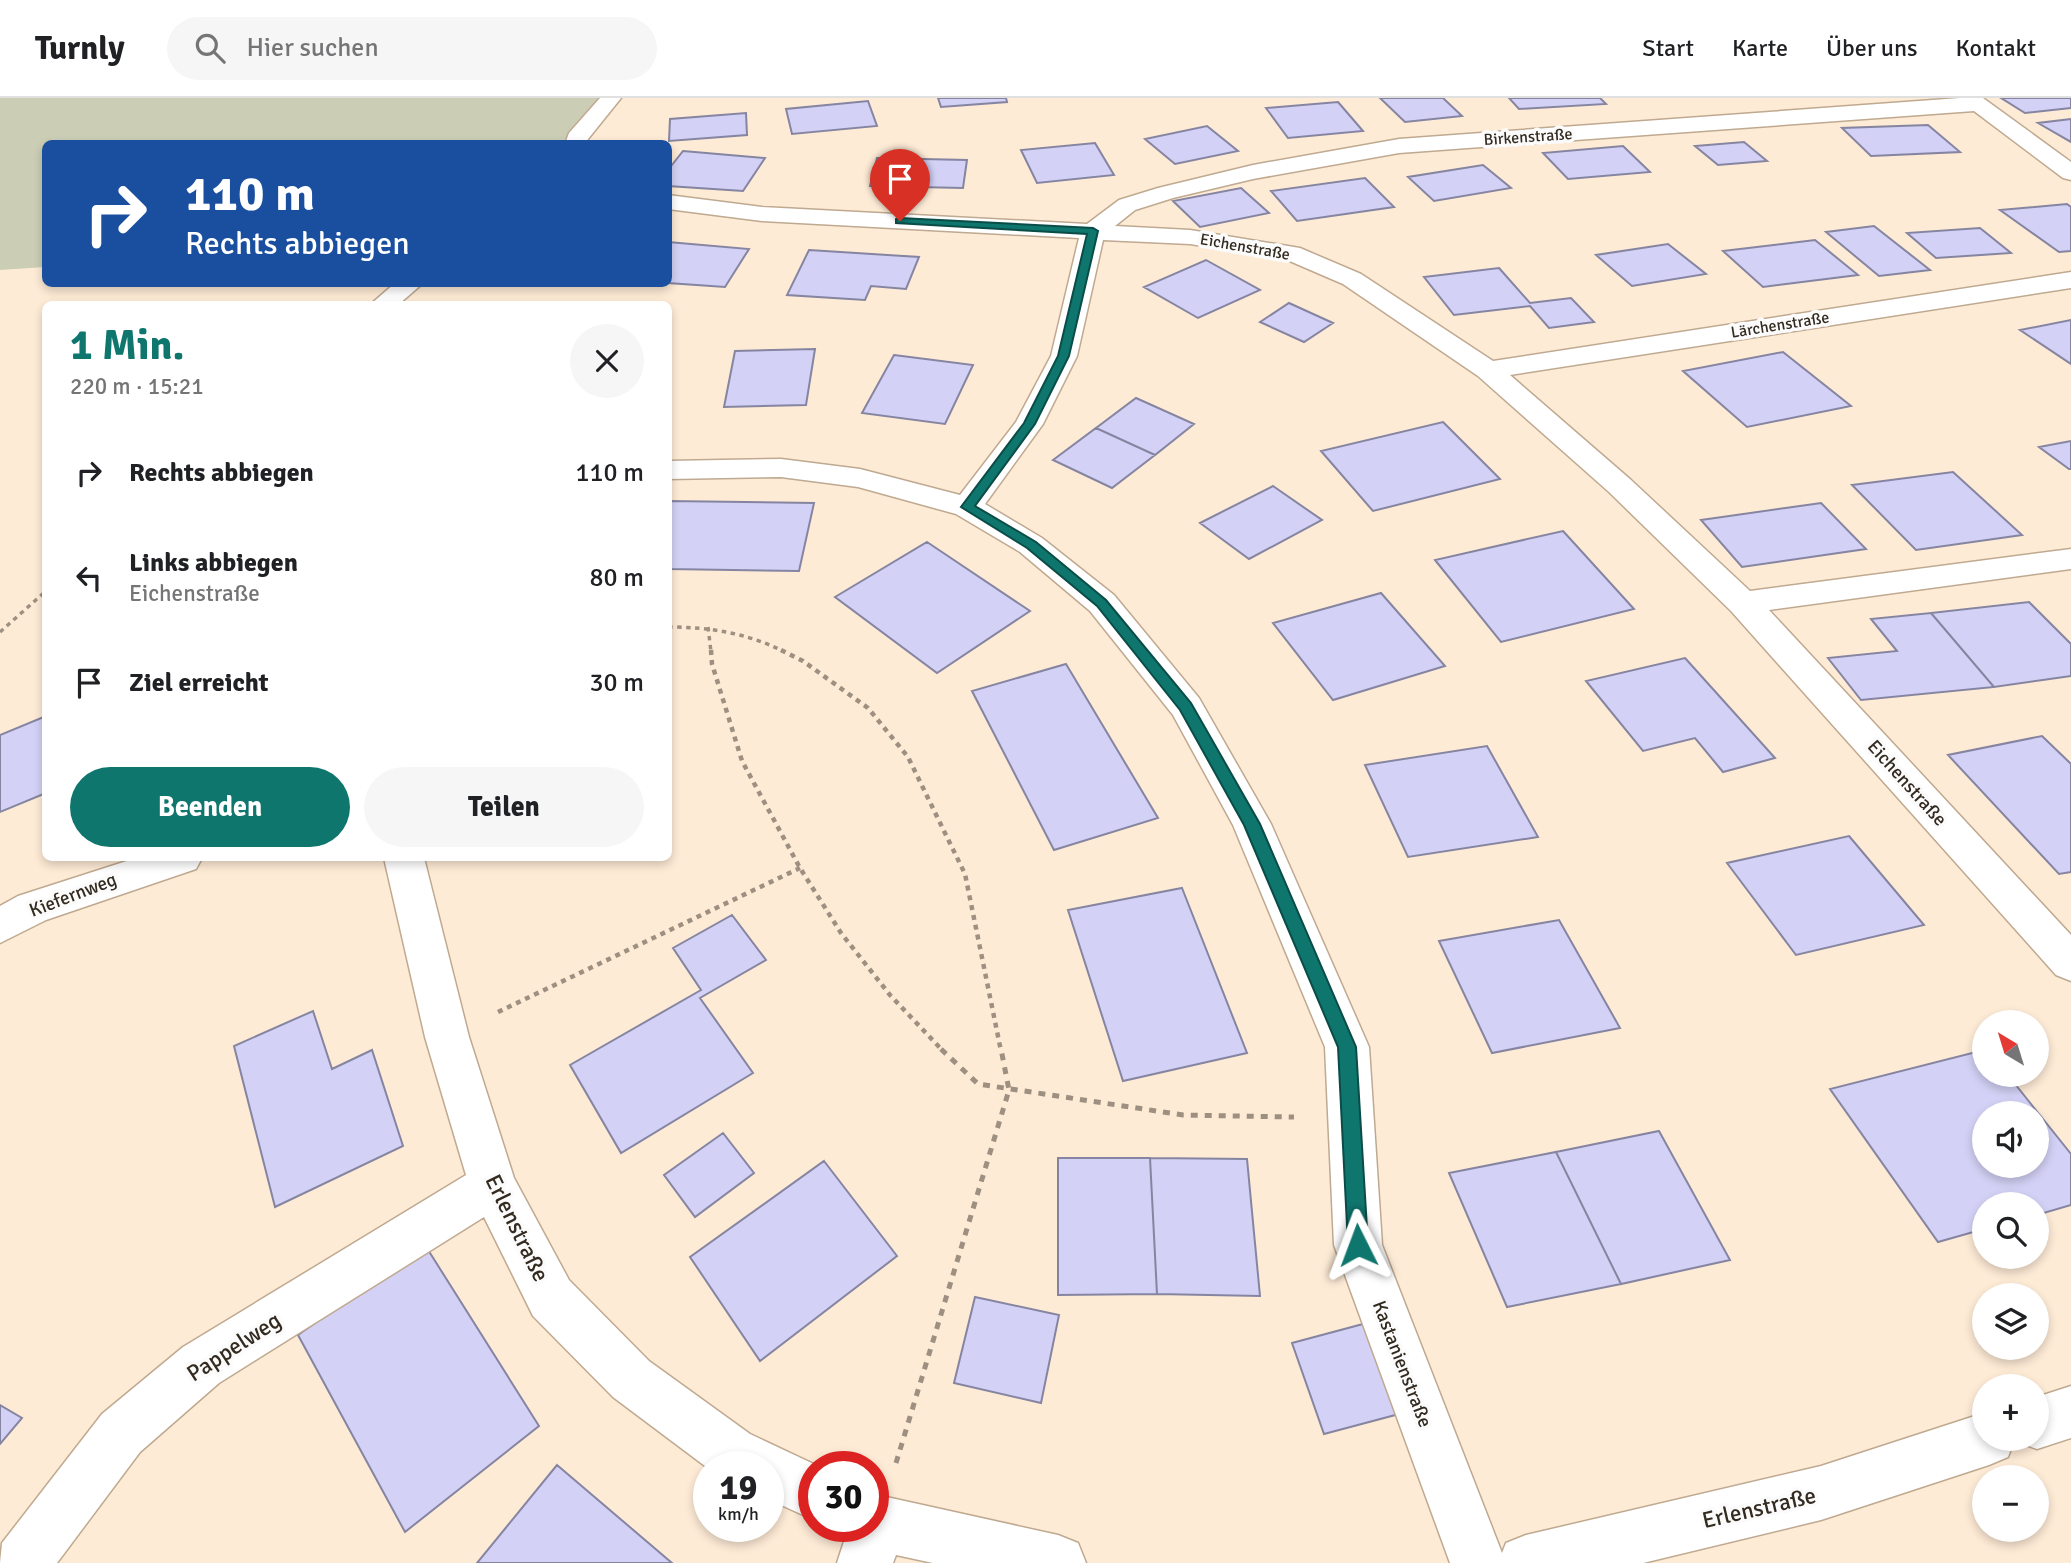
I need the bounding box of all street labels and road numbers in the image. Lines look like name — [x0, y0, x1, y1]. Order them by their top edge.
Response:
street label: Birkenstraße — [1483, 124, 1573, 150]
street label: Eichenstraße — [1198, 229, 1292, 265]
street label: Lärchenstraße — [1729, 307, 1831, 343]
street label: Eichenstraße — [1862, 735, 1952, 831]
street label: Kiefernweg — [26, 867, 120, 923]
street label: Erlenstraße — [479, 1169, 555, 1287]
street label: Kastanienstraße — [1367, 1297, 1437, 1431]
street label: Pappelweg — [181, 1306, 287, 1388]
street label: Erlenstraße — [1699, 1481, 1819, 1535]

